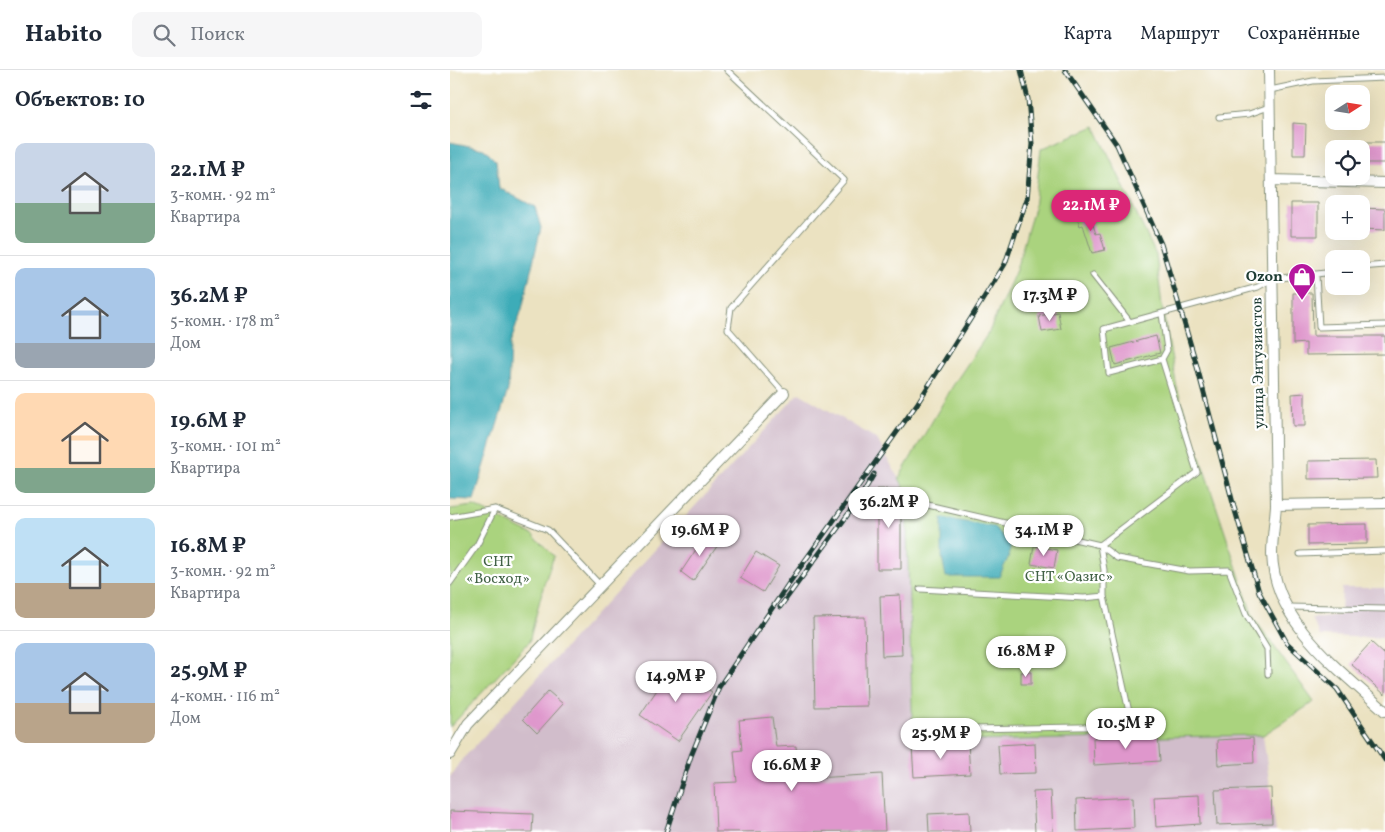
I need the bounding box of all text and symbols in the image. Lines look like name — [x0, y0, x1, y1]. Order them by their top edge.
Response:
search box — [132, 12, 482, 57]
text: Habito — [25, 18, 102, 52]
icon: search — [150, 21, 178, 49]
text: Поиск — [190, 22, 245, 48]
text: Карта — [1063, 22, 1112, 47]
text: Маршрут — [1140, 22, 1220, 47]
text: Сохранённые — [1248, 22, 1360, 47]
north arrow — [1325, 85, 1370, 130]
map controls — [1325, 85, 1370, 295]
text: Объектов: 10 — [15, 86, 145, 115]
icon: filters — [407, 86, 435, 114]
button: locate — [1325, 140, 1370, 185]
text: 22.1M ₽ — [170, 156, 245, 185]
icon: home — [55, 163, 115, 223]
text: 3-комн. · 92 m² — [170, 185, 276, 207]
pin: 22.1M ₽ — [1045, 190, 1137, 232]
text: 22.1M ₽ — [1062, 195, 1120, 217]
button: + — [1325, 195, 1370, 240]
text: Квартира — [170, 207, 240, 229]
button: − — [1325, 250, 1370, 295]
shop icon: Ozon — [1287, 262, 1317, 301]
place label: Ozon — [1246, 267, 1283, 288]
pin: 17.3M ₽ — [1004, 280, 1096, 322]
text: 36.2M ₽ — [170, 282, 248, 311]
text: 17.3M ₽ — [1023, 285, 1077, 307]
icon: home — [55, 288, 115, 348]
street label: улица Энтузиастов — [1247, 297, 1271, 429]
text: 5-комн. · 178 m² — [170, 311, 280, 333]
text: Дом — [170, 333, 201, 355]
text: 19.6M ₽ — [170, 407, 246, 436]
icon: home — [55, 413, 115, 473]
text: 3-комн. · 101 m² — [170, 436, 281, 458]
text: Квартира — [170, 458, 240, 480]
pin: 36.2M ₽ — [843, 486, 935, 529]
text: 36.2M ₽ — [859, 492, 919, 514]
pin: 19.6M ₽ — [654, 514, 746, 557]
pin: 34.1M ₽ — [998, 514, 1090, 557]
text: 19.6M ₽ — [671, 520, 729, 542]
text: 34.1M ₽ — [1015, 520, 1073, 542]
text: 16.8M ₽ — [170, 532, 246, 561]
icon: home — [55, 538, 115, 598]
park label: СНТ «Восход» — [466, 552, 530, 590]
text: 3-комн. · 92 m² — [170, 561, 276, 583]
park label: СНТ «Оазис» — [1025, 567, 1113, 588]
text: Квартира — [170, 583, 240, 605]
pin: 16.8M ₽ — [980, 636, 1072, 678]
text: 16.8M ₽ — [997, 641, 1055, 663]
text: 25.9M ₽ — [170, 657, 247, 686]
pin: 14.9M ₽ — [630, 660, 722, 703]
icon: home — [55, 663, 115, 723]
text: 14.9M ₽ — [646, 666, 706, 688]
text: 4-комн. · 116 m² — [170, 686, 280, 708]
text: Дом — [170, 708, 201, 730]
pin: 10.5M ₽ — [1080, 708, 1172, 750]
text: 10.5M ₽ — [1097, 713, 1155, 735]
pin: 25.9M ₽ — [895, 718, 987, 760]
text: 25.9M ₽ — [911, 723, 971, 745]
pin: 16.6M ₽ — [746, 750, 838, 792]
text: 16.6M ₽ — [763, 755, 821, 777]

